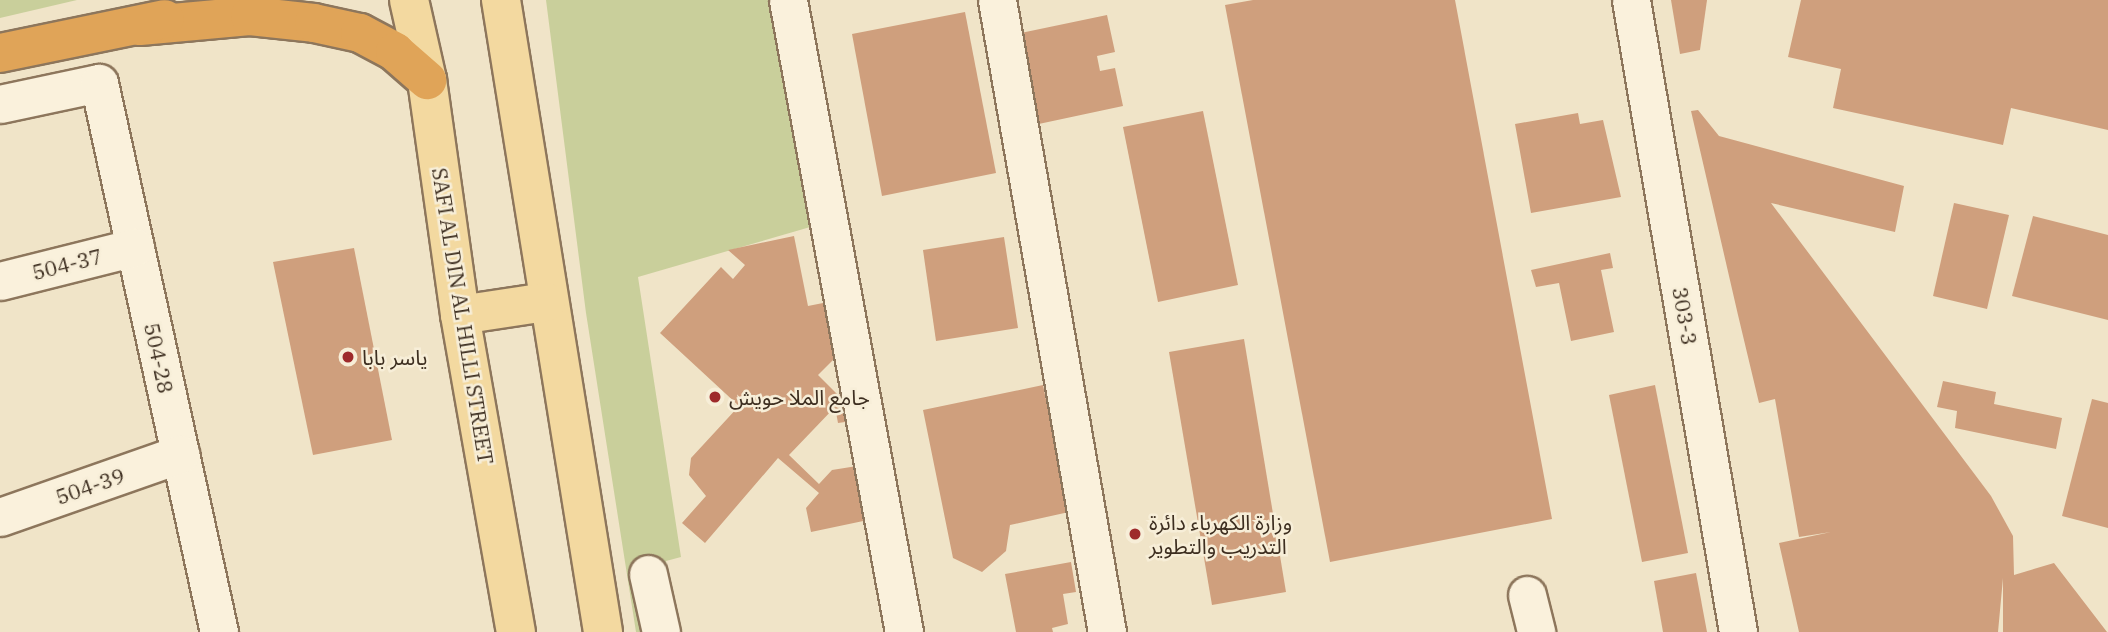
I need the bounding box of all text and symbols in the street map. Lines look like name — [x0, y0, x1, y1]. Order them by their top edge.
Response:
street label: SAFI AL DIN AL HILLI STREET — [427, 166, 499, 466]
street label: 504-37 — [29, 243, 105, 285]
street label: 303-3 — [1667, 285, 1703, 347]
street label: 504-28 — [139, 321, 179, 395]
place label: ياسر بابا — [362, 344, 428, 370]
marker: ياسر بابا — [340, 349, 356, 365]
place label: جامع الملا حويش — [729, 384, 870, 410]
marker: جامع الملا حويش — [707, 389, 723, 405]
street label: 504-39 — [52, 462, 128, 510]
place label: وزارة الكهرباء دائرة التدريب والتطوير — [1149, 509, 1292, 559]
marker: وزارة الكهرباء دائرة التدريب والتطوير — [1127, 526, 1143, 542]

